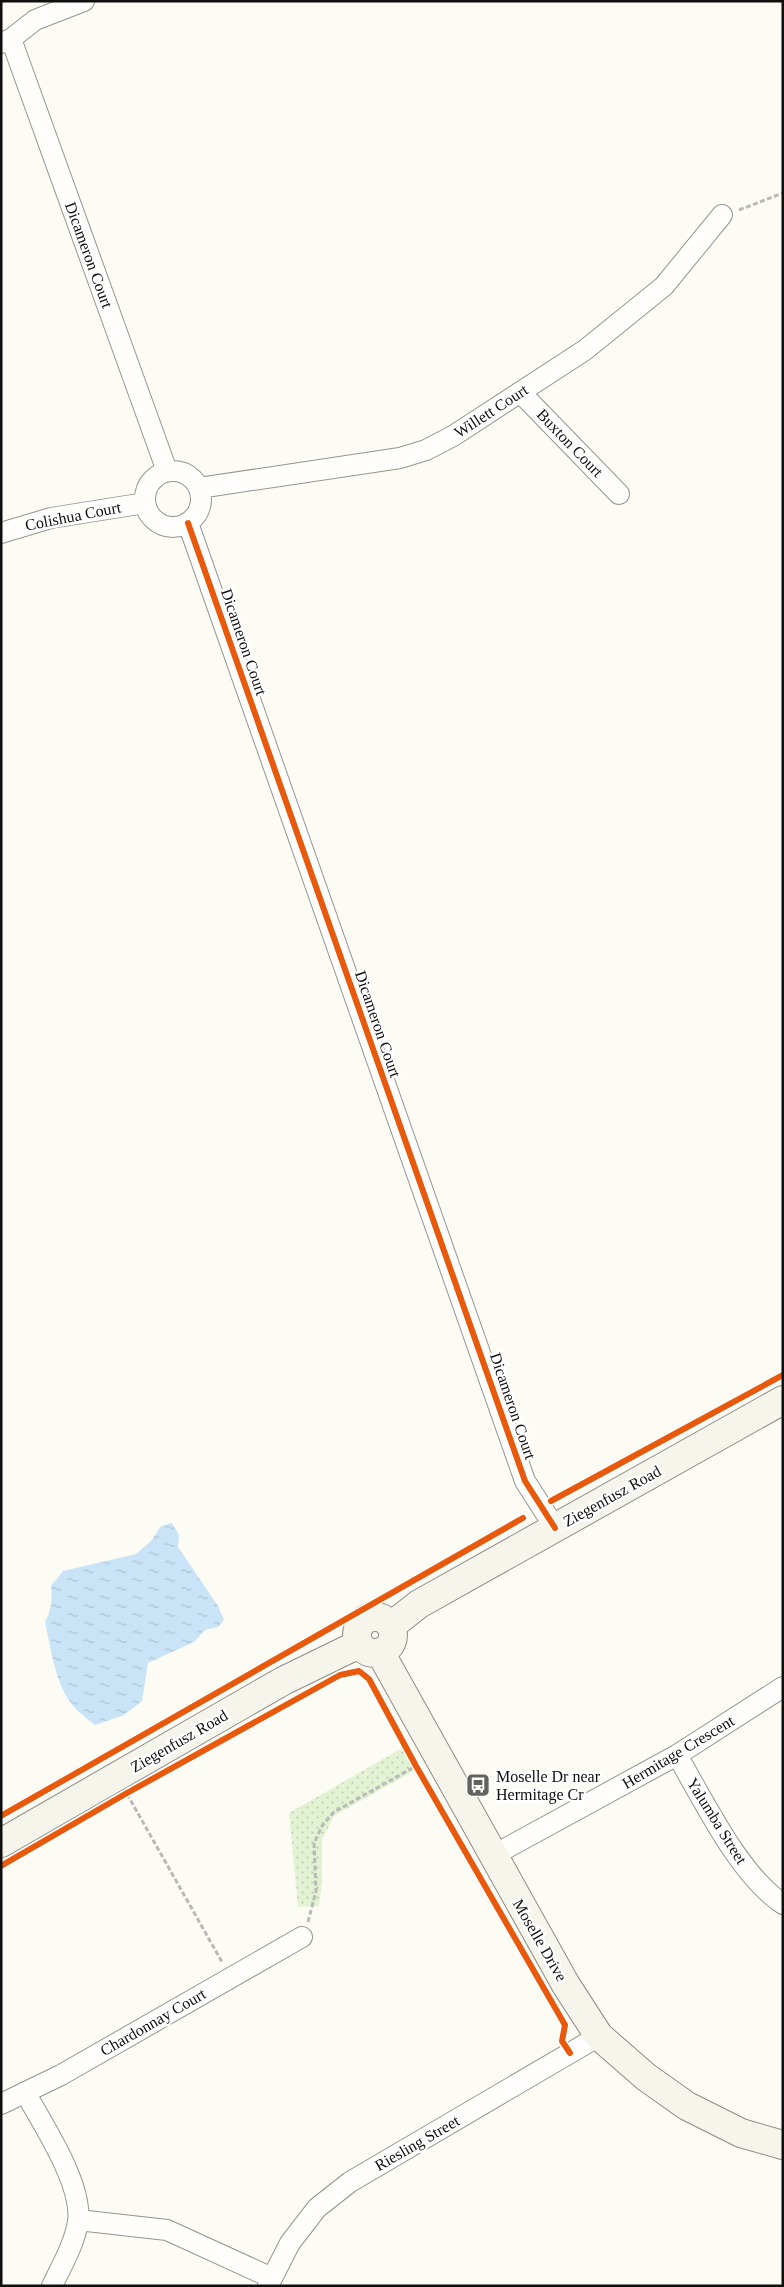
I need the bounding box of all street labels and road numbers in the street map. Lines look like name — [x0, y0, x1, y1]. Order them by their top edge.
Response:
street label: Dicameron Court — [62, 200, 116, 311]
street label: Willett Court — [451, 381, 531, 441]
street label: Buxton Court — [533, 406, 607, 481]
street label: Colishua Court — [24, 498, 123, 534]
street label: Dicameron Court — [218, 587, 270, 698]
street label: Dicameron Court — [352, 969, 404, 1080]
street label: Dicameron Court — [487, 1351, 539, 1462]
street label: Ziegenfusz Road — [560, 1462, 664, 1531]
street label: Ziegenfusz Road — [128, 1706, 231, 1776]
street label: Hermitage Crescent — [619, 1712, 738, 1793]
street label: Yalumba Street — [684, 1775, 751, 1868]
street label: Moselle Drive — [510, 1896, 570, 1984]
street label: Chardonnay Court — [97, 1985, 210, 2060]
street label: Riesling Street — [372, 2112, 463, 2175]

